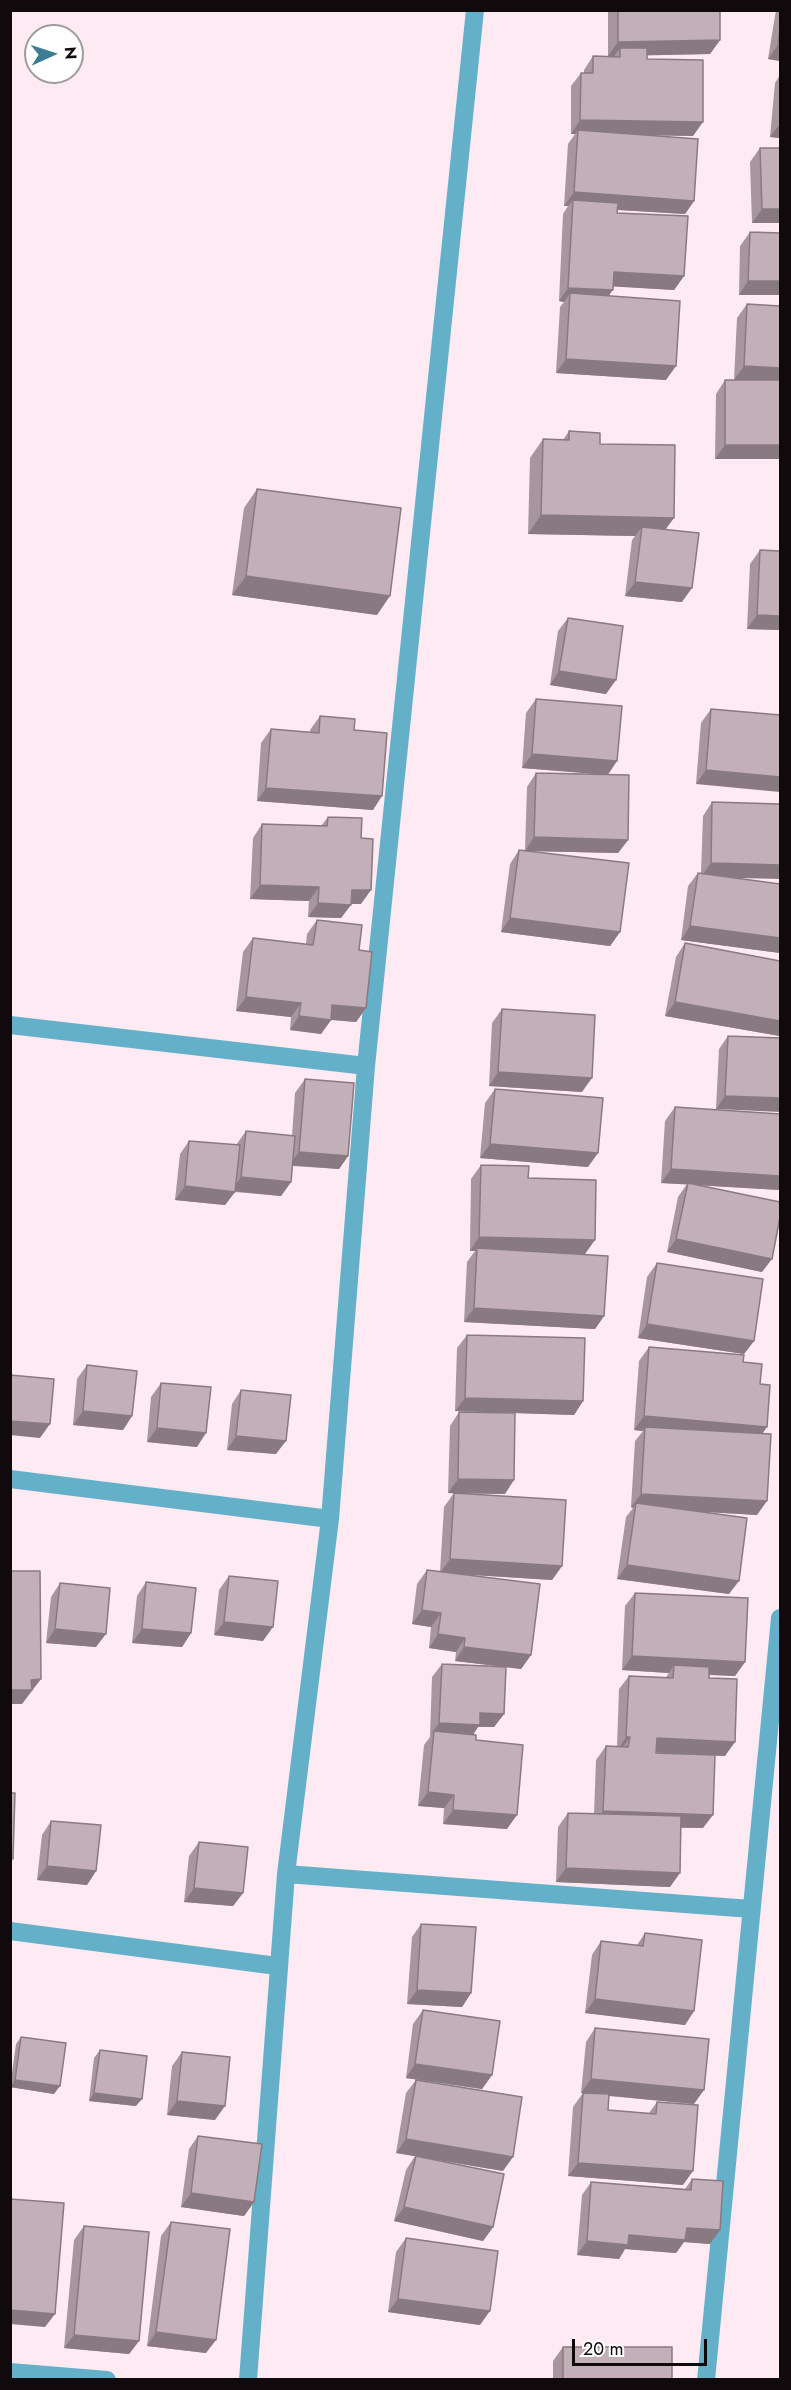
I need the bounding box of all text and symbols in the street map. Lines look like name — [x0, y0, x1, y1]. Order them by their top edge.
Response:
north arrow — [24, 24, 84, 84]
text: N — [59, 46, 82, 60]
scale bar — [575, 2327, 710, 2365]
text: 20 m — [583, 2336, 623, 2362]

